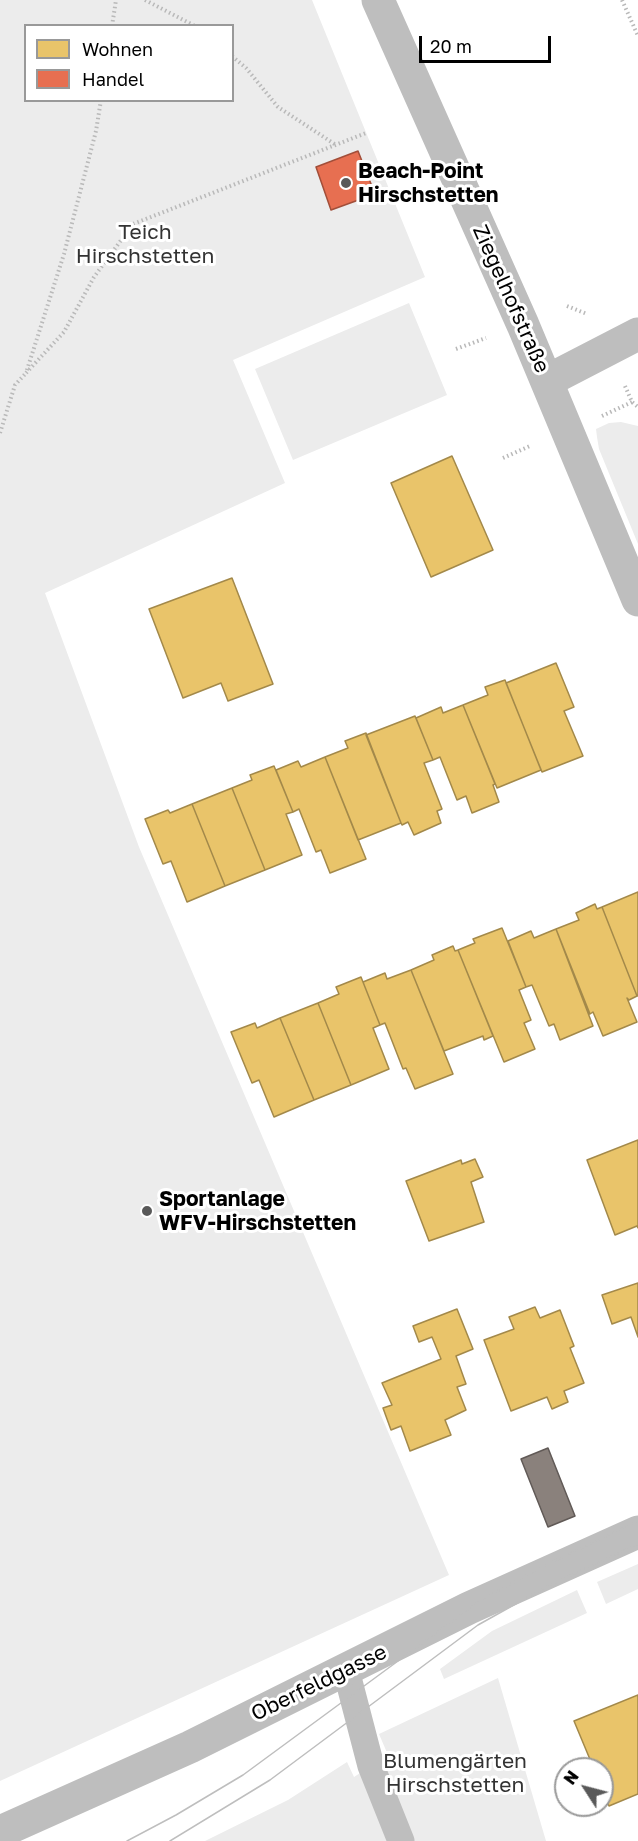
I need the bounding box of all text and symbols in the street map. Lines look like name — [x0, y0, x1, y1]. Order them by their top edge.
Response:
legend — [24, 24, 234, 102]
scale bar — [422, 24, 554, 62]
text: 20 m — [430, 35, 472, 57]
text: Wohnen — [82, 38, 153, 60]
text: Handel — [82, 68, 144, 90]
place label: Beach-Point Hirschstetten — [358, 158, 498, 208]
marker: Beach-Point Hirschstetten — [339, 176, 353, 190]
park label: Teich Hirschstetten — [76, 219, 214, 269]
street label: Ziegelhofstraße — [467, 221, 555, 377]
place label: Sportanlage WFV-Hirschstetten — [159, 1186, 356, 1236]
marker: Sportanlage WFV-Hirschstetten — [140, 1204, 154, 1218]
street label: Oberfeldgasse — [247, 1639, 391, 1727]
park label: Blumengärten Hirschstetten — [383, 1748, 527, 1798]
north arrow — [554, 1757, 614, 1817]
text: N — [559, 1767, 583, 1788]

